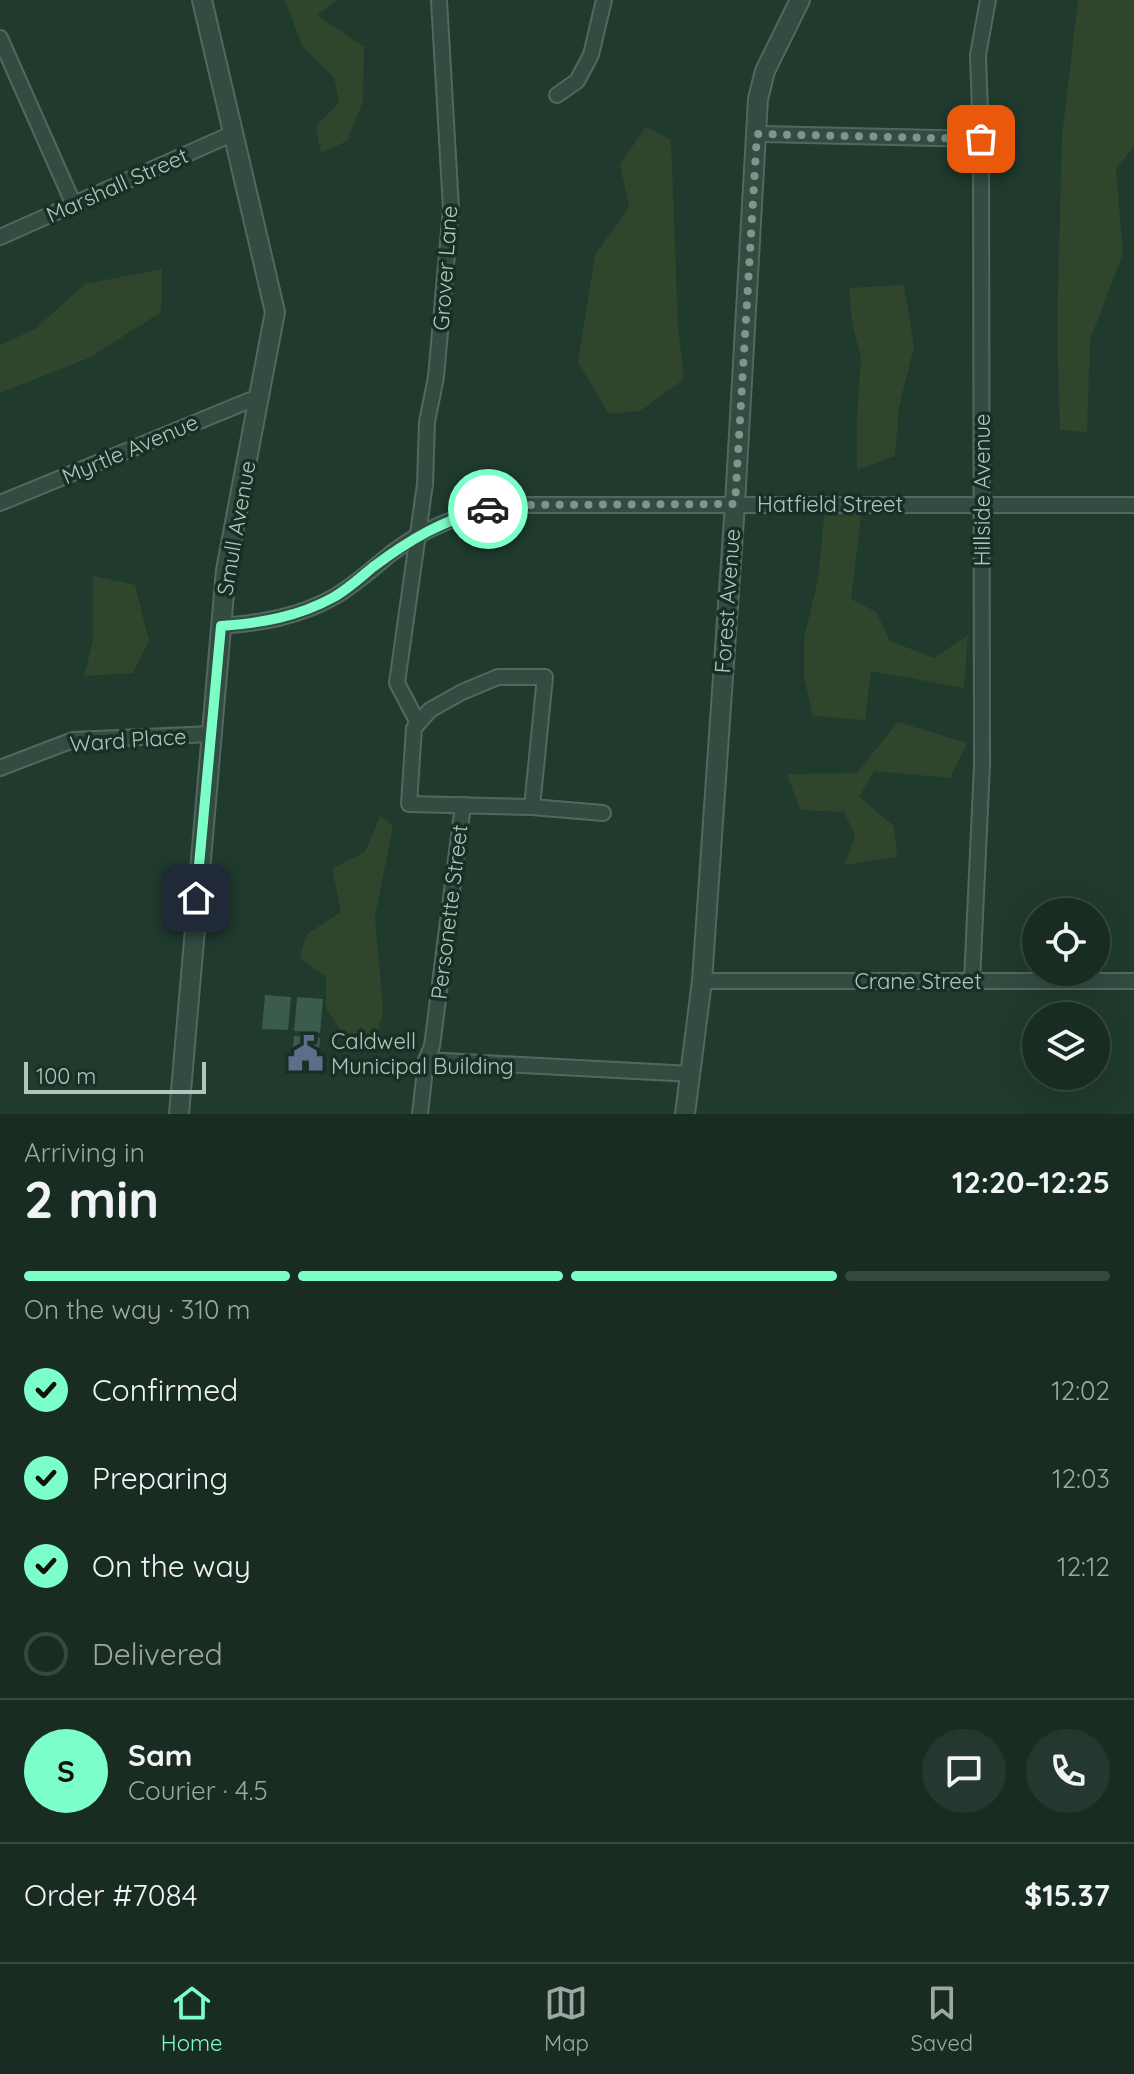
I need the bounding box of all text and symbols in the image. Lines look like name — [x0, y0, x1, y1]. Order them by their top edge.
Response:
pin — [947, 105, 1015, 173]
icon: bag — [959, 117, 1003, 161]
street label: Marshall Street — [42, 141, 192, 229]
street label: Grover Lane — [427, 205, 463, 331]
street label: Myrtle Avenue — [58, 408, 202, 490]
street label: Hillside Avenue — [968, 414, 996, 566]
street label: Smull Avenue — [210, 458, 262, 598]
courier — [448, 469, 528, 549]
icon: car — [466, 487, 510, 531]
street label: Hatfield Street — [757, 490, 903, 518]
street label: Forest Avenue — [708, 528, 746, 674]
street label: Ward Place — [69, 722, 187, 758]
street label: Personette Street — [424, 823, 474, 1001]
pin — [162, 864, 230, 932]
icon: home — [174, 876, 218, 920]
map controls — [1022, 898, 1110, 1090]
button: locate — [1022, 898, 1110, 986]
street label: Crane Street — [854, 967, 982, 995]
button: layers — [1022, 1002, 1110, 1090]
place label: Caldwell Municipal Building — [331, 1027, 514, 1080]
public building icon: Caldwell Municipal Building — [286, 1035, 324, 1073]
scale bar — [24, 1058, 206, 1094]
text: 100 m — [36, 1062, 96, 1090]
text: Arriving in — [24, 1136, 145, 1169]
text: 12:20–12:25 — [952, 1163, 1110, 1201]
text: 2 min — [24, 1166, 159, 1231]
text: On the way · 310 m — [24, 1293, 250, 1326]
icon: check — [24, 1368, 68, 1412]
text: Confirmed — [92, 1371, 238, 1409]
text: 12:02 — [1051, 1374, 1110, 1407]
icon: check — [24, 1456, 68, 1500]
text: Preparing — [92, 1459, 228, 1497]
text: 12:03 — [1052, 1462, 1110, 1495]
icon: check — [24, 1544, 68, 1588]
text: On the way — [92, 1547, 251, 1585]
text: 12:12 — [1057, 1550, 1110, 1583]
text: Delivered — [92, 1635, 223, 1673]
button: chat — [922, 1729, 1006, 1813]
button: phone — [1026, 1729, 1110, 1813]
text: Sam — [128, 1736, 192, 1774]
text: S — [57, 1752, 75, 1790]
text: Courier · 4.5 — [128, 1774, 268, 1807]
text: Order #7084 — [24, 1876, 198, 1914]
text: $15.37 — [1024, 1876, 1110, 1914]
tab: Home — [161, 1981, 222, 2057]
tab: Map — [544, 1981, 589, 2057]
tab: Saved — [910, 1981, 973, 2057]

